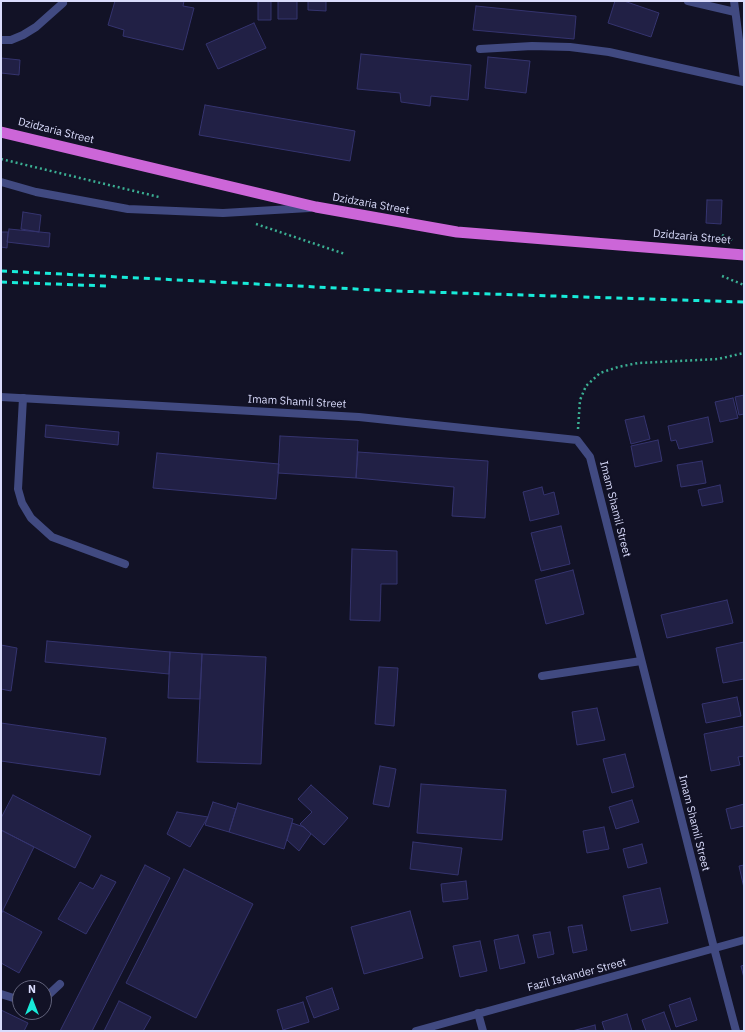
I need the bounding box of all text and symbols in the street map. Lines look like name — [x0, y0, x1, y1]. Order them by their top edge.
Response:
street label: Dzidzaria Street — [17, 115, 95, 147]
street label: Dzidzaria Street — [331, 191, 411, 217]
street label: Dzidzaria Street — [653, 227, 731, 247]
street label: Imam Shamil Street — [247, 393, 347, 411]
street label: Imam Shamil Street — [597, 460, 633, 558]
street label: Imam Shamil Street — [676, 774, 712, 872]
street label: Fazil Iskander Street — [526, 955, 628, 995]
north arrow — [12, 980, 52, 1020]
text: N — [28, 982, 36, 996]

